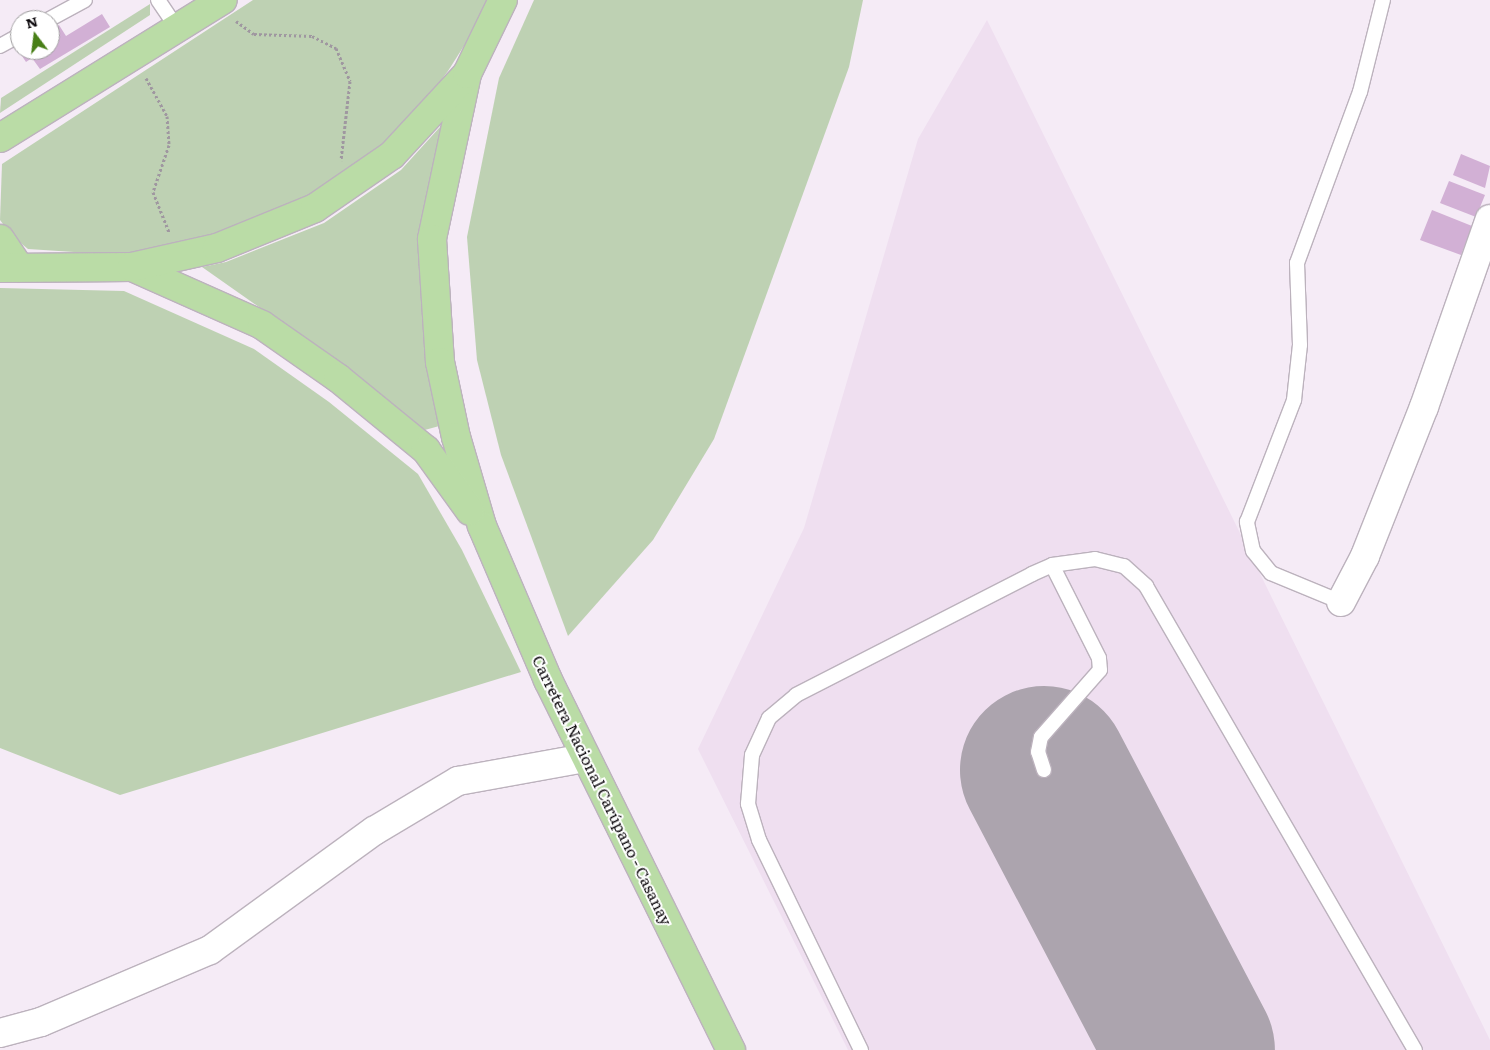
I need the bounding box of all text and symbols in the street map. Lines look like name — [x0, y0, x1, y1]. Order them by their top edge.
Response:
north arrow — [10, 10, 60, 60]
text: N — [23, 10, 40, 33]
street label: Carretera Nacional Carúpano - Casanay — [529, 652, 677, 928]

